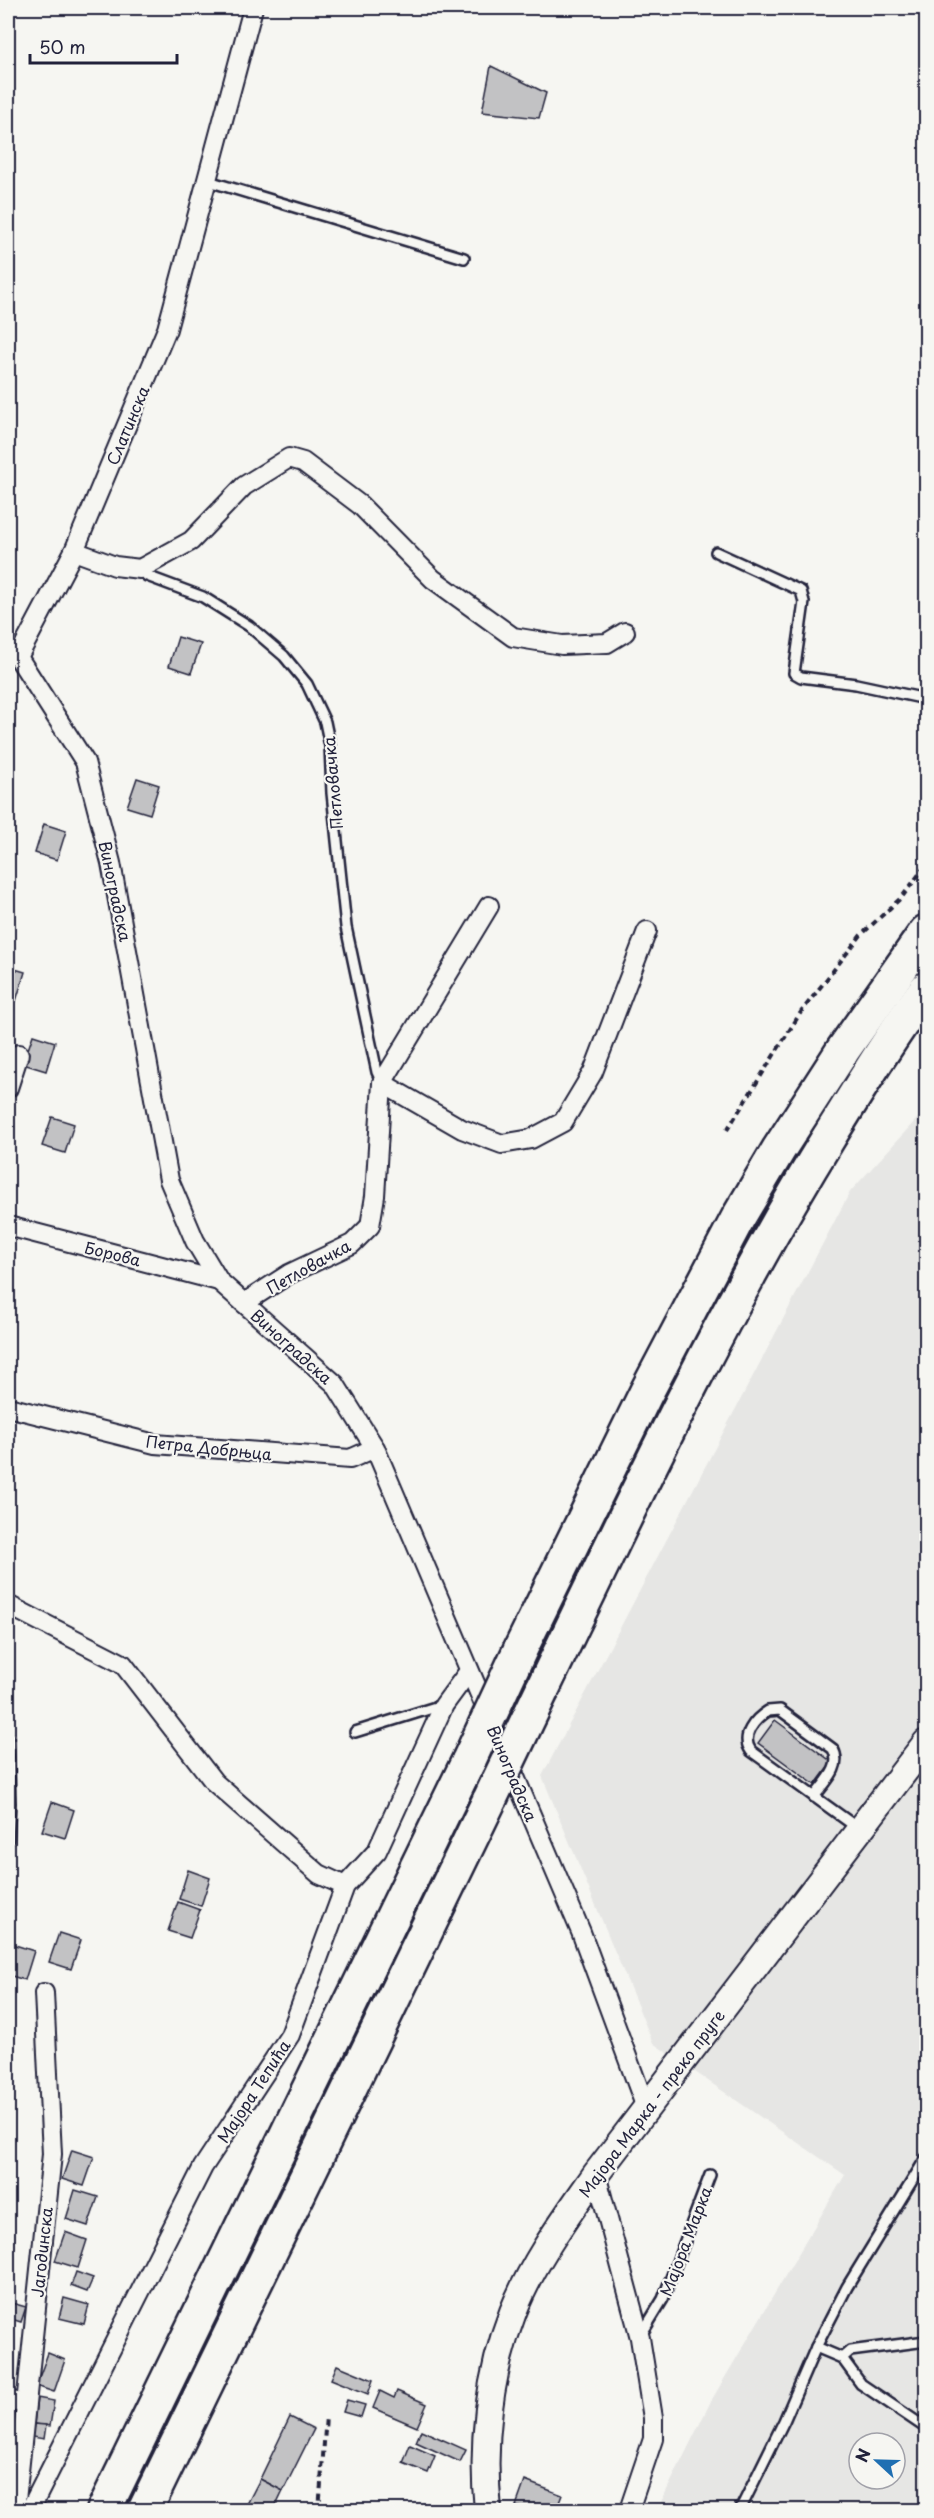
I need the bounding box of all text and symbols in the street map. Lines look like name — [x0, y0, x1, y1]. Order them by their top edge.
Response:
scale bar — [30, 27, 177, 65]
text: 50 m — [39, 33, 86, 60]
street label: Слатинска — [100, 382, 155, 468]
street label: Петловачка — [316, 736, 348, 830]
street label: Виноградска — [94, 838, 138, 944]
street label: Петловачка — [261, 1233, 355, 1299]
street label: Борова — [82, 1234, 144, 1272]
street label: Виноградска — [246, 1303, 338, 1389]
street label: Петра Добрњца — [145, 1428, 273, 1466]
street label: Виноградска — [482, 1721, 544, 1825]
street label: Мајора Марка - преко пруге — [572, 2004, 730, 2202]
street label: Мајора Тепића — [211, 2035, 295, 2147]
street label: Мајора Марка — [653, 2183, 717, 2299]
street label: Јагодинска — [24, 2206, 58, 2298]
north arrow — [847, 2431, 907, 2491]
text: N — [849, 2445, 876, 2465]

